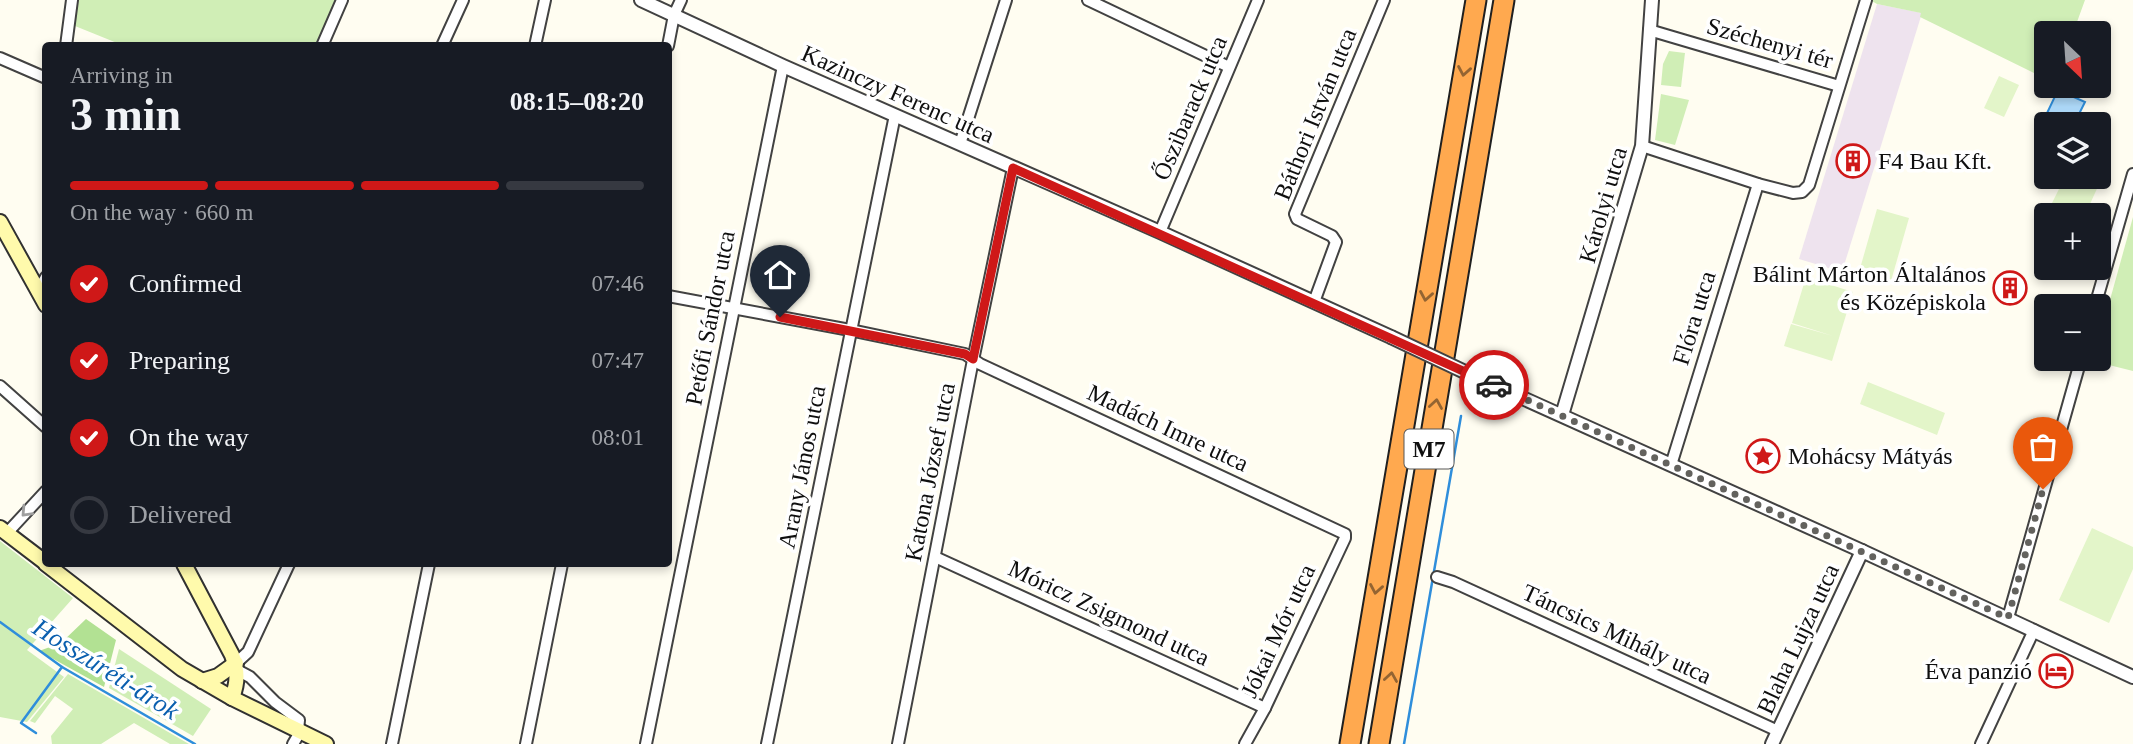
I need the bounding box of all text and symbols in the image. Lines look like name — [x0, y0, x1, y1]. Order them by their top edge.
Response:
street label: Széchenyi tér — [1704, 13, 1836, 73]
north arrow — [2034, 21, 2110, 98]
map controls — [2034, 21, 2111, 371]
street label: Báthori István utca — [1269, 24, 1361, 204]
street label: Őszibarack utca — [1148, 32, 1232, 184]
street label: Kazinczy Ferenc utca — [798, 40, 999, 148]
text: Arriving in — [70, 63, 173, 88]
one-way arrow — [1457, 65, 1472, 77]
text: 08:15–08:20 — [510, 87, 644, 116]
text: 3 min — [70, 89, 181, 140]
button: layers — [2034, 112, 2111, 189]
building icon: F4 Bau Kft. — [1834, 142, 1872, 180]
street label: Károlyi utca — [1574, 144, 1632, 266]
place label: F4 Bau Kft. — [1878, 148, 1992, 174]
text: On the way · 660 m — [70, 200, 253, 225]
button: + — [2034, 203, 2111, 280]
street label: Petőfi Sándor utca — [680, 228, 740, 408]
pin — [750, 245, 810, 317]
icon: home — [761, 256, 799, 294]
place label: Bálint Márton Általános és Középiskola — [1753, 261, 1986, 315]
icon: check — [70, 265, 108, 303]
street label: Flóra utca — [1667, 268, 1721, 368]
text: Confirmed — [129, 269, 242, 298]
building icon: Bálint Márton Általános és Középiskola — [1991, 269, 2029, 307]
text: 07:46 — [592, 271, 644, 296]
one-way arrow — [1419, 290, 1434, 302]
button: − — [2034, 294, 2111, 371]
icon: check — [70, 342, 108, 380]
text: Preparing — [129, 346, 230, 375]
text: 07:47 — [592, 348, 644, 373]
courier — [1459, 350, 1529, 420]
icon: car — [1475, 366, 1513, 404]
street label: Madách Imre utca — [1083, 379, 1253, 477]
street label: Katona József utca — [900, 380, 960, 563]
street label: Arany János utca — [773, 383, 831, 551]
one-way arrow — [1428, 398, 1443, 410]
pin — [2013, 417, 2073, 489]
icon: check — [70, 419, 108, 457]
text: On the way — [129, 423, 249, 452]
text: 08:01 — [592, 425, 644, 450]
icon: bag — [2024, 428, 2062, 466]
road number: M7 — [1404, 430, 1454, 468]
place icon: Mohácsy Mátyás — [1744, 437, 1782, 475]
place label: Mohácsy Mátyás — [1788, 443, 1953, 469]
text: Delivered — [129, 500, 232, 529]
one-way arrow — [22, 504, 34, 517]
street label: Móricz Zsigmond utca — [1004, 555, 1214, 671]
street label: Jókai Mór utca — [1236, 560, 1320, 702]
street label: Blaha Lujza utca — [1752, 560, 1844, 718]
street label: Táncsics Mihály utca — [1518, 579, 1716, 689]
one-way arrow — [1369, 583, 1384, 595]
water label: Hosszúréti-árok — [27, 612, 185, 726]
hotel icon: Éva panzió — [2037, 652, 2075, 690]
place label: Éva panzió — [1925, 658, 2032, 684]
one-way arrow — [1383, 671, 1398, 683]

